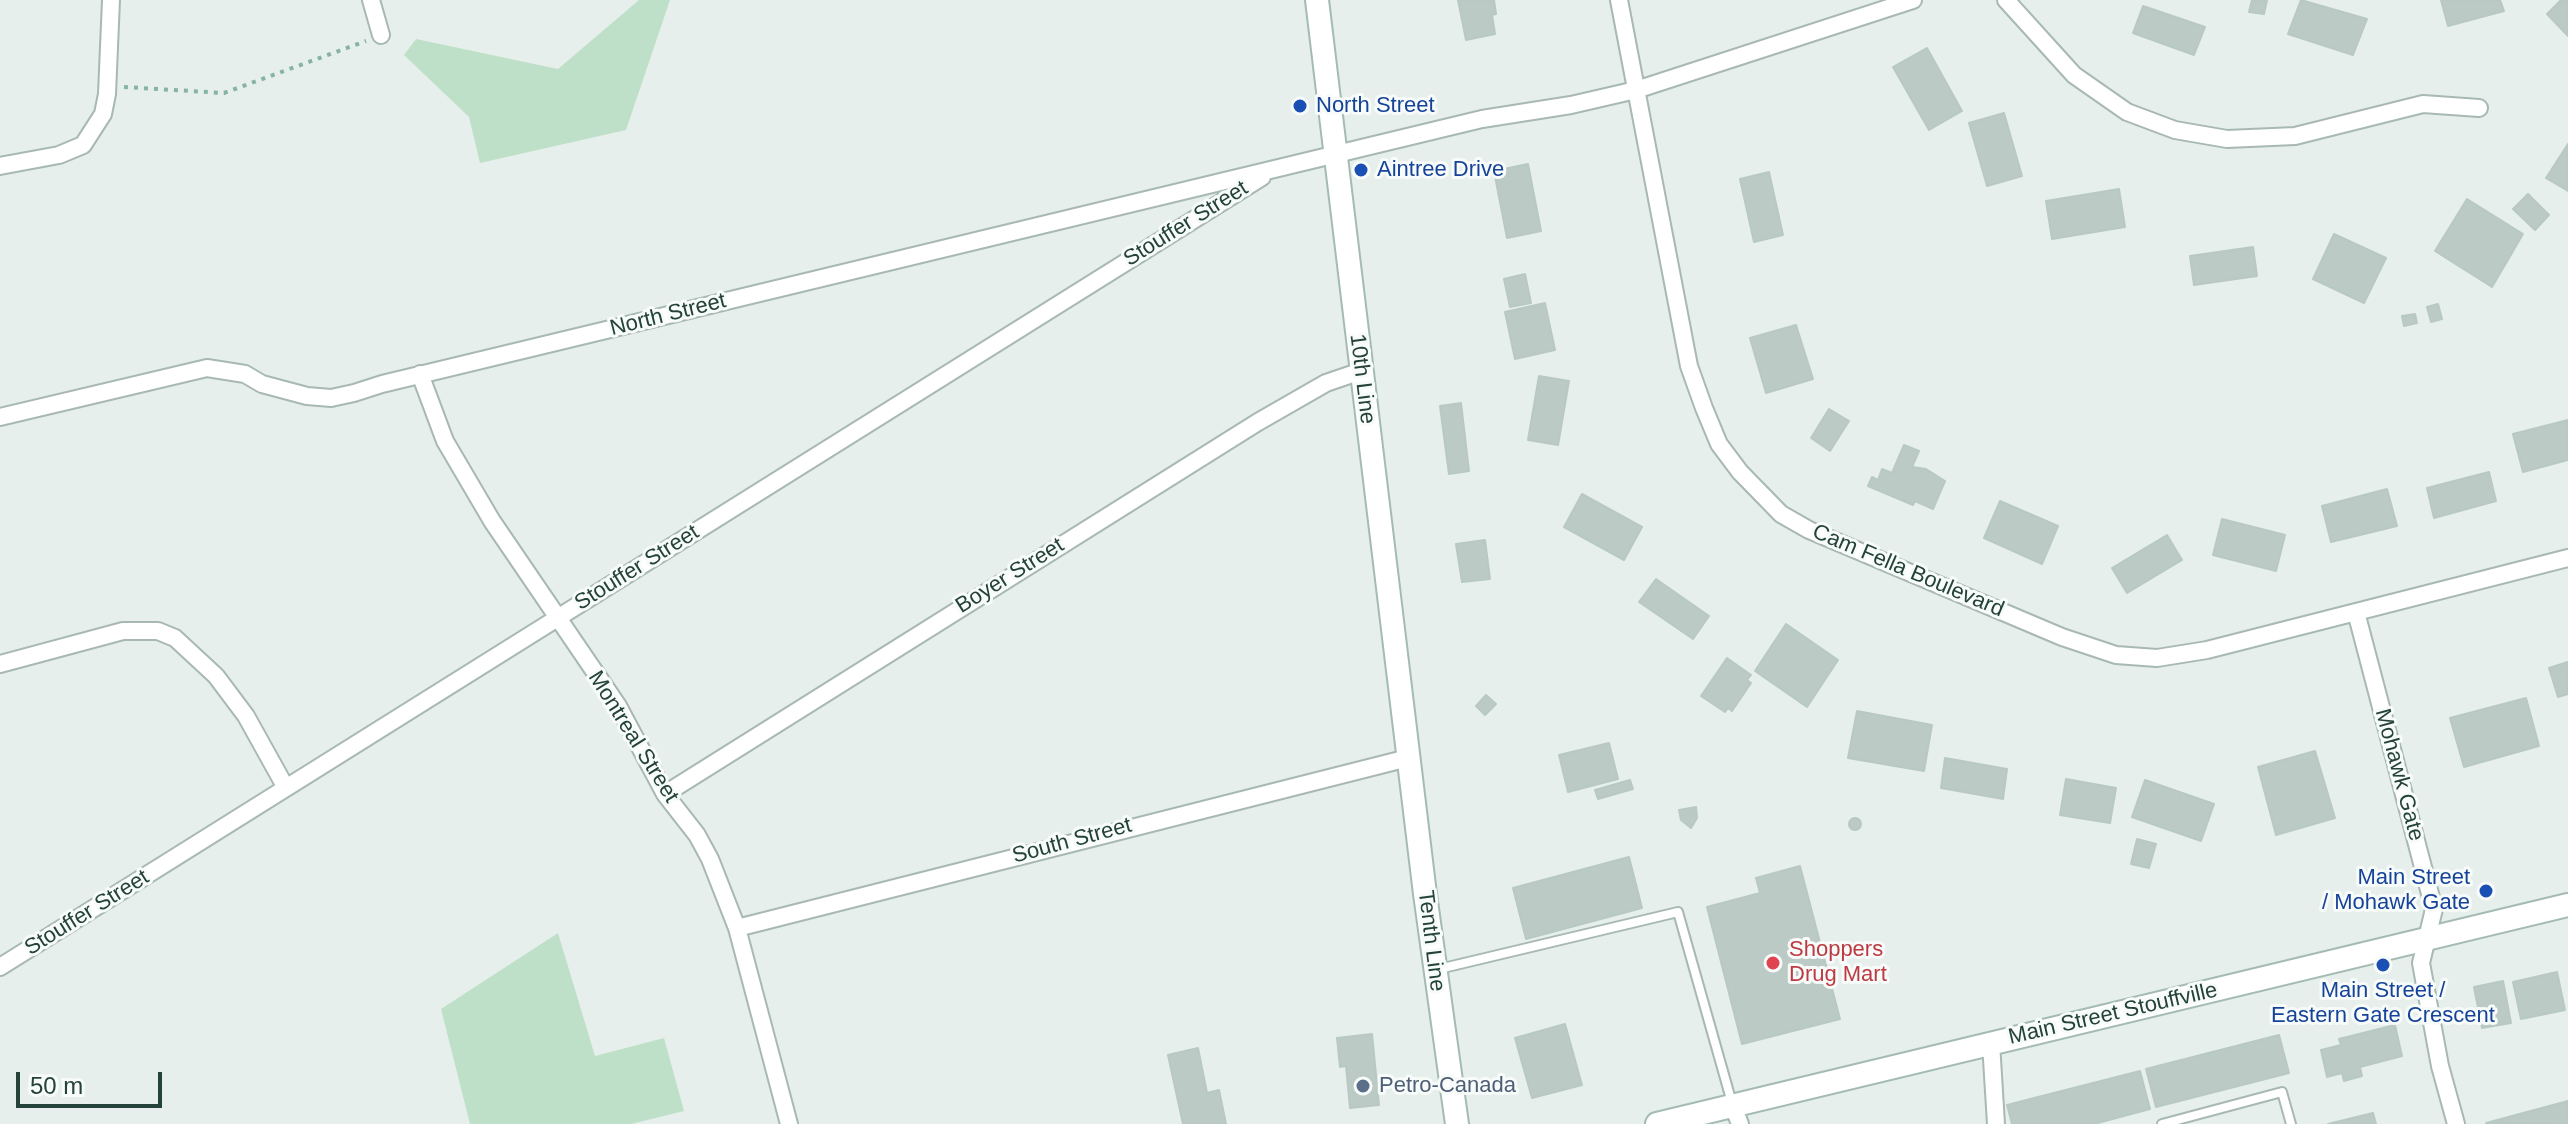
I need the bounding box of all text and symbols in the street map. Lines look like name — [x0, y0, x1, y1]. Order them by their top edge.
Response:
place label: North Street — [1316, 93, 1435, 119]
marker: North Street — [1291, 97, 1309, 115]
place label: Aintree Drive — [1377, 157, 1504, 183]
marker: Aintree Drive — [1352, 161, 1370, 179]
street label: Stouffer Street — [1119, 175, 1253, 273]
street label: North Street — [607, 288, 729, 342]
street label: 10th Line — [1343, 332, 1381, 426]
street label: Stouffer Street — [570, 519, 704, 617]
street label: Cam Fella Boulevard — [1808, 519, 2008, 623]
street label: Boyer Street — [951, 532, 1069, 620]
street label: Montreal Street — [582, 666, 684, 808]
street label: Mohawk Gate — [2369, 706, 2429, 844]
street label: South Street — [1010, 812, 1134, 870]
street label: Stouffer Street — [20, 864, 154, 962]
place label: Main Street / Mohawk Gate — [2322, 865, 2470, 916]
marker: Main Street / Mohawk Gate — [2477, 882, 2495, 900]
street label: Tenth Line — [1412, 889, 1450, 993]
place label: Shoppers Drug Mart — [1789, 937, 1887, 988]
marker: Shoppers Drug Mart — [1764, 954, 1782, 972]
marker: Main Street / Eastern Gate Crescent — [2374, 956, 2392, 974]
street label: Main Street Stouffville — [2006, 977, 2220, 1051]
place label: Main Street / Eastern Gate Crescent — [2271, 978, 2495, 1030]
scale bar — [20, 1056, 166, 1106]
text: 50 m — [30, 1072, 83, 1099]
place label: Petro-Canada — [1379, 1073, 1516, 1099]
marker: Petro-Canada — [1354, 1077, 1372, 1095]

